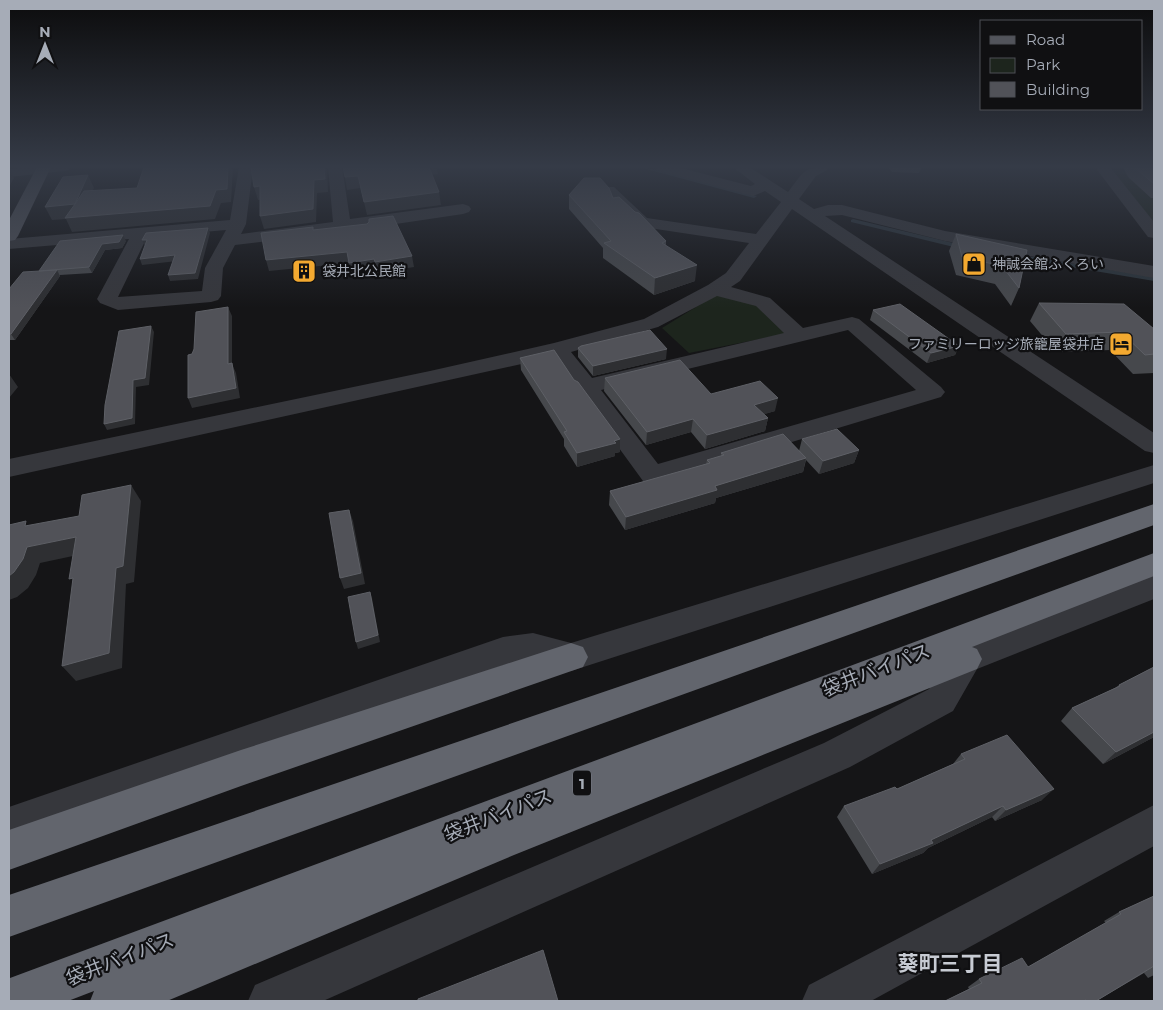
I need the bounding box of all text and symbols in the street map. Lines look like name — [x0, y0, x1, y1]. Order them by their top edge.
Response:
north arrow — [20, 20, 70, 70]
legend — [980, 20, 1143, 110]
text: N — [39, 23, 51, 41]
text: Road — [1026, 30, 1065, 49]
text: Park — [1026, 55, 1060, 74]
text: Building — [1026, 80, 1090, 99]
shop icon: 神誠会館ふくろい — [961, 251, 987, 277]
place label: 神誠会館ふくろい — [992, 255, 1104, 273]
building icon: 袋井北公民館 — [291, 258, 317, 284]
place label: 袋井北公民館 — [322, 262, 406, 280]
hotel icon: ファミリーロッジ旅籠屋袋井店 — [1108, 331, 1134, 357]
place label: ファミリーロッジ旅籠屋袋井店 — [908, 335, 1104, 353]
street label: 袋井バイパス — [819, 639, 933, 701]
road number: 1 — [573, 770, 591, 796]
street label: 袋井バイパス — [441, 784, 555, 846]
street label: 袋井バイパス — [63, 928, 177, 990]
district label: 葵町三丁目 — [898, 951, 1003, 976]

